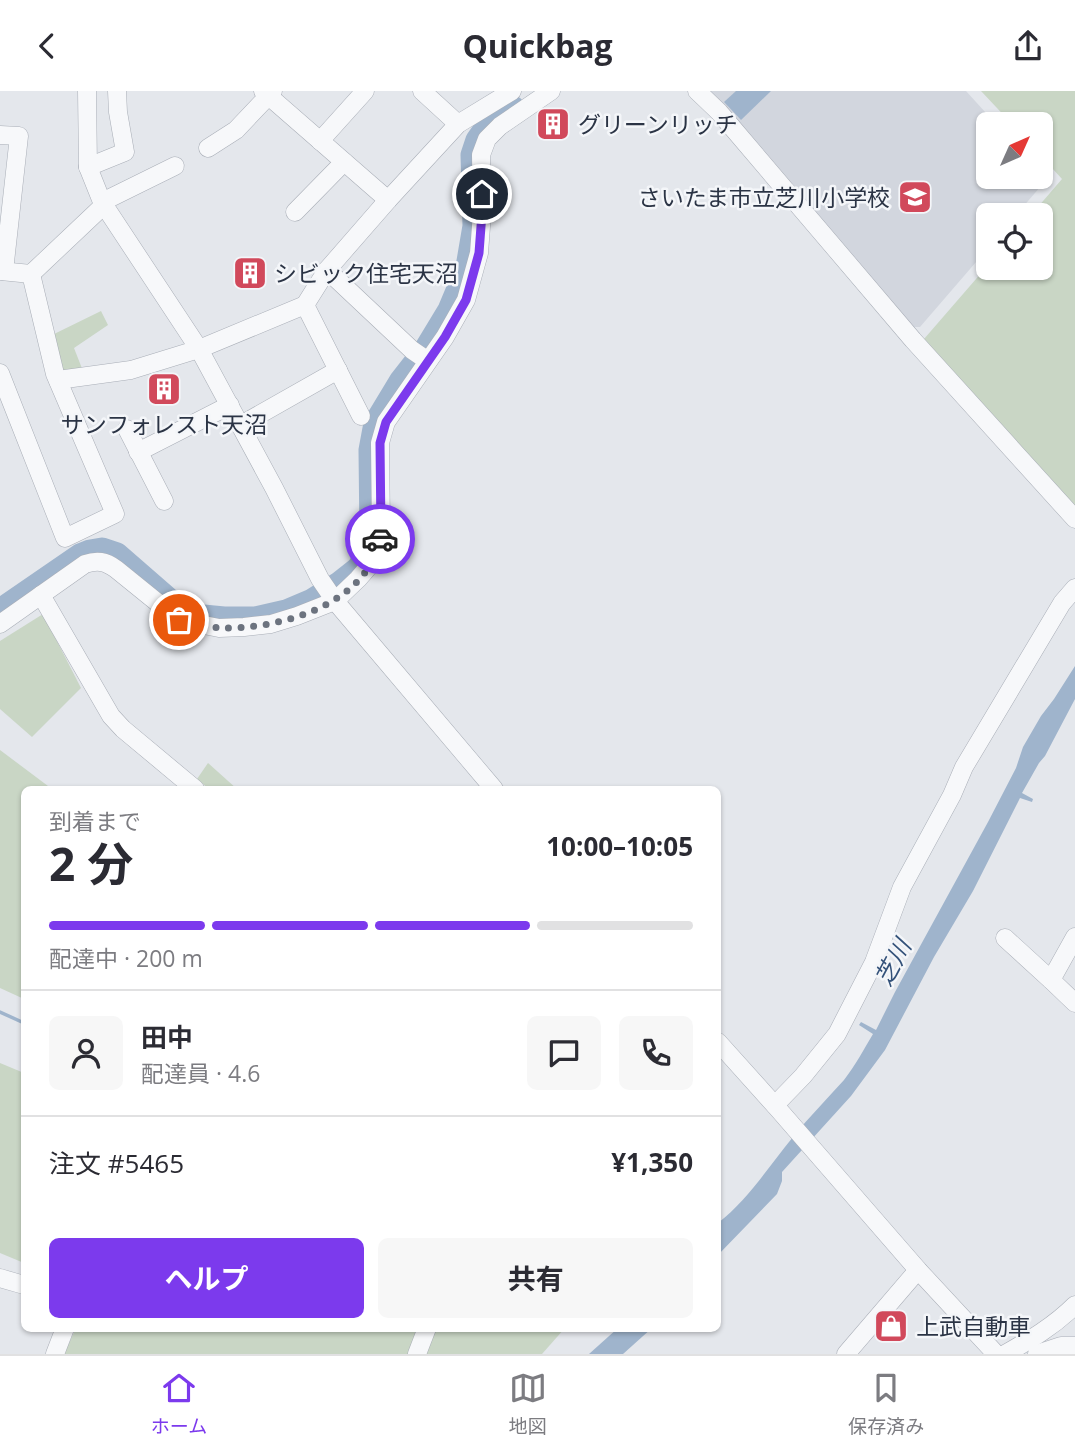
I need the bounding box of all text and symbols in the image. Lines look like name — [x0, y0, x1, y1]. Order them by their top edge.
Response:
text: Quickbag — [462, 24, 613, 67]
icon: back — [28, 27, 66, 65]
icon: share — [1009, 27, 1047, 65]
building icon: グリーンリッチ — [534, 105, 572, 143]
place label: グリーンリッチ — [578, 108, 738, 140]
north arrow — [976, 112, 1054, 189]
map controls — [976, 112, 1053, 280]
pin — [452, 164, 512, 224]
icon: home — [463, 175, 501, 213]
school or university icon: さいたま市立芝川小学校 — [896, 178, 934, 216]
place label: さいたま市立芝川小学校 — [638, 181, 890, 213]
button: locate — [976, 203, 1053, 280]
building icon: シビック住宅天沼 — [231, 254, 269, 292]
place label: シビック住宅天沼 — [274, 257, 458, 289]
building icon: サンフォレスト天沼 — [145, 370, 183, 408]
place label: サンフォレスト天沼 — [61, 408, 267, 440]
courier — [345, 504, 415, 574]
icon: car — [361, 520, 399, 558]
pin — [149, 590, 209, 650]
icon: bag — [160, 601, 198, 639]
text: 到着まで — [49, 805, 141, 837]
text: 10:00–10:05 — [546, 828, 693, 864]
text: 2 分 — [49, 832, 133, 894]
water label: 芝川 — [866, 930, 919, 991]
text: 配達中 · 200 m — [49, 942, 203, 974]
button: person — [49, 1016, 123, 1090]
button: chat — [527, 1016, 601, 1090]
button: phone — [619, 1016, 693, 1090]
text: 田中 — [141, 1019, 193, 1055]
text: 配達員 · 4.6 — [141, 1057, 260, 1089]
text: ¥1,350 — [611, 1144, 693, 1180]
text: 注文 #5465 — [49, 1145, 184, 1181]
button: ヘルプ — [49, 1238, 364, 1318]
button: 共有 — [378, 1238, 693, 1318]
shop icon: 上武自動車 — [872, 1307, 910, 1345]
place label: 上武自動車 — [916, 1310, 1031, 1342]
tab: ホーム — [151, 1369, 207, 1439]
tab: 地図 — [509, 1369, 547, 1439]
tab: 保存済み — [848, 1369, 924, 1439]

